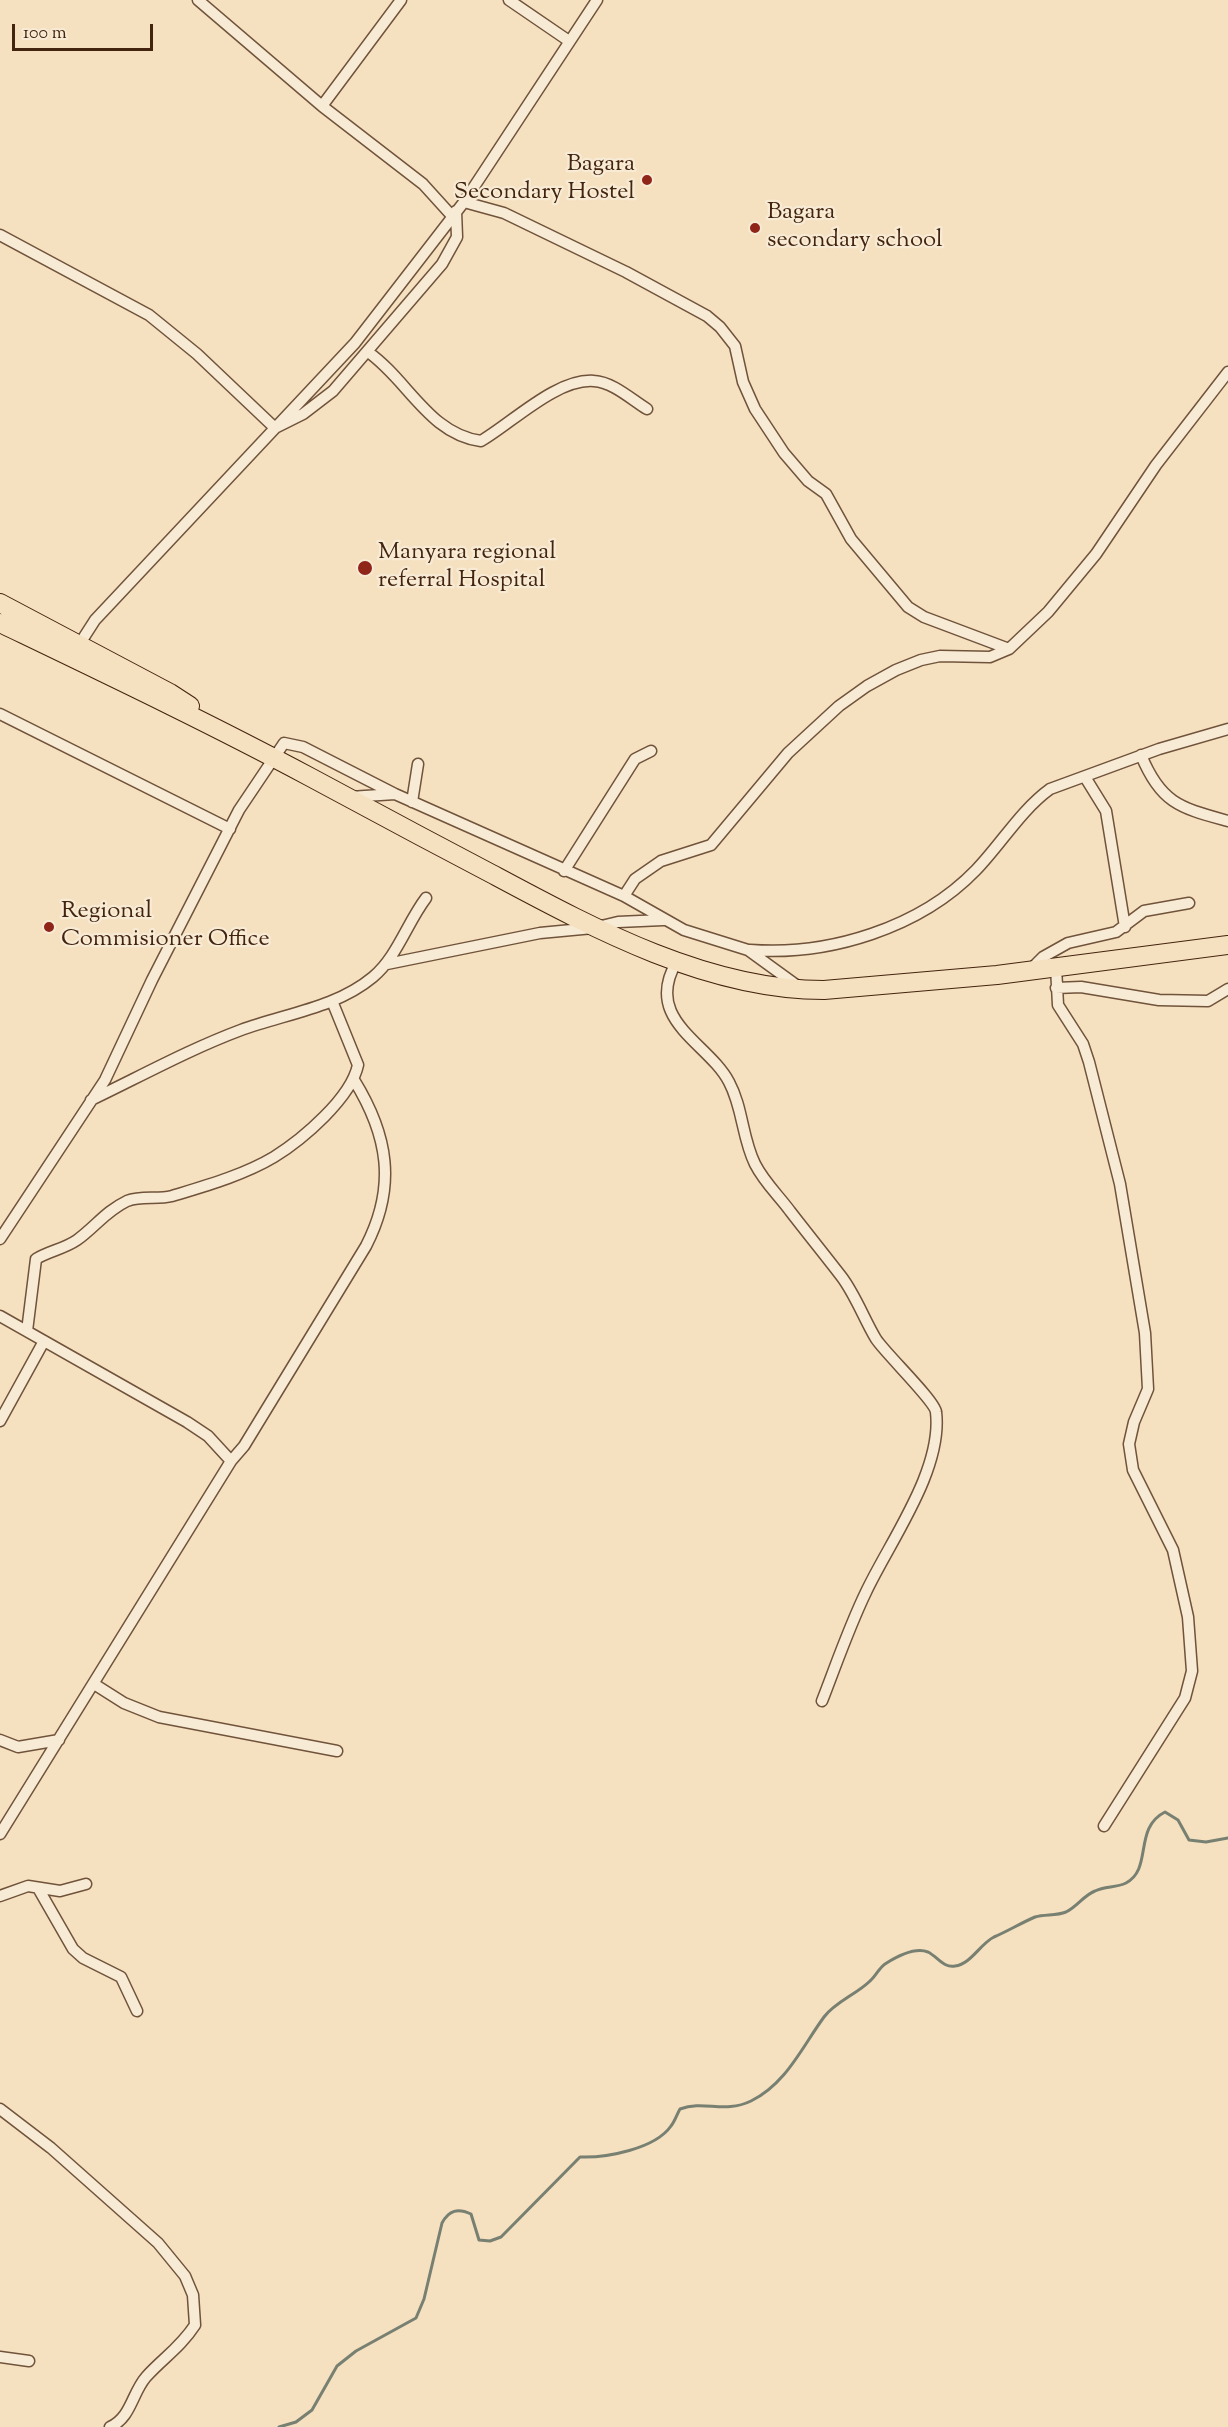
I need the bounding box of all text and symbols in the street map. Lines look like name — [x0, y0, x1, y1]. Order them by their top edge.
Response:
scale bar — [15, 12, 156, 50]
text: 100 m — [23, 21, 67, 47]
place label: Bagara Secondary Hostel — [454, 152, 635, 208]
marker: Bagara Secondary Hostel — [640, 173, 654, 187]
place label: Bagara secondary school — [767, 200, 943, 256]
marker: Bagara secondary school — [748, 221, 762, 235]
place label: Manyara regional referral Hospital — [378, 540, 556, 596]
marker: Manyara regional referral Hospital — [356, 559, 374, 577]
place label: Regional Commisioner Office — [61, 899, 270, 955]
marker: Regional Commisioner Office — [42, 920, 56, 934]

